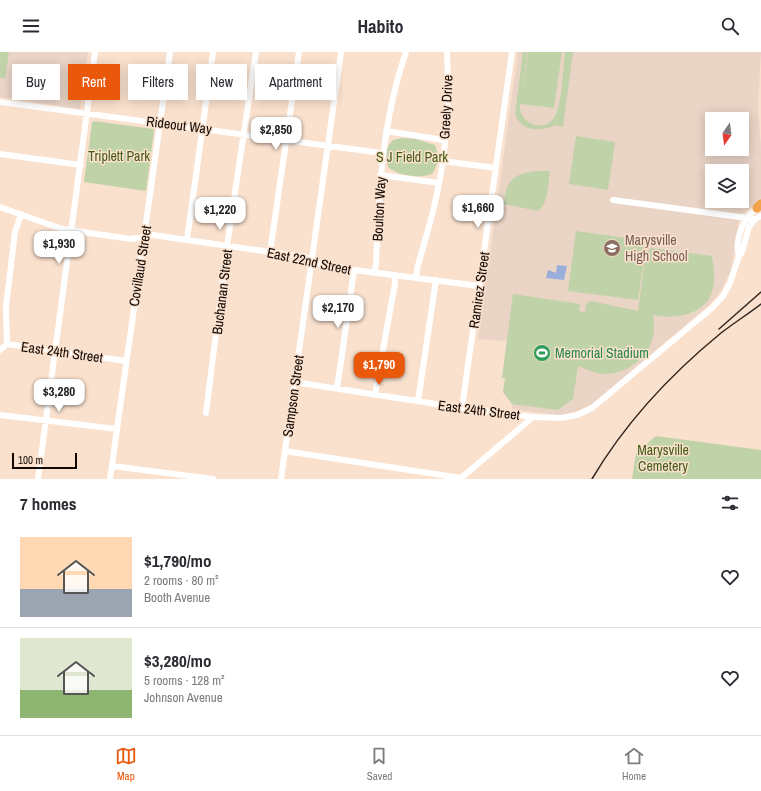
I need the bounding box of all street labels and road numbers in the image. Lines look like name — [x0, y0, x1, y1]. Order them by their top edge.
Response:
street label: Greely Drive — [435, 74, 457, 140]
street label: Rideout Way — [145, 112, 213, 138]
street label: Boulton Way — [368, 176, 390, 242]
street label: Covillaud Street — [125, 224, 155, 308]
street label: East 22nd Street — [265, 243, 353, 279]
street label: Buchanan Street — [208, 248, 236, 336]
street label: Ramirez Street — [465, 251, 493, 329]
street label: East 24th Street — [20, 337, 104, 367]
street label: Sampson Street — [278, 354, 308, 438]
street label: East 24th Street — [437, 396, 521, 424]

